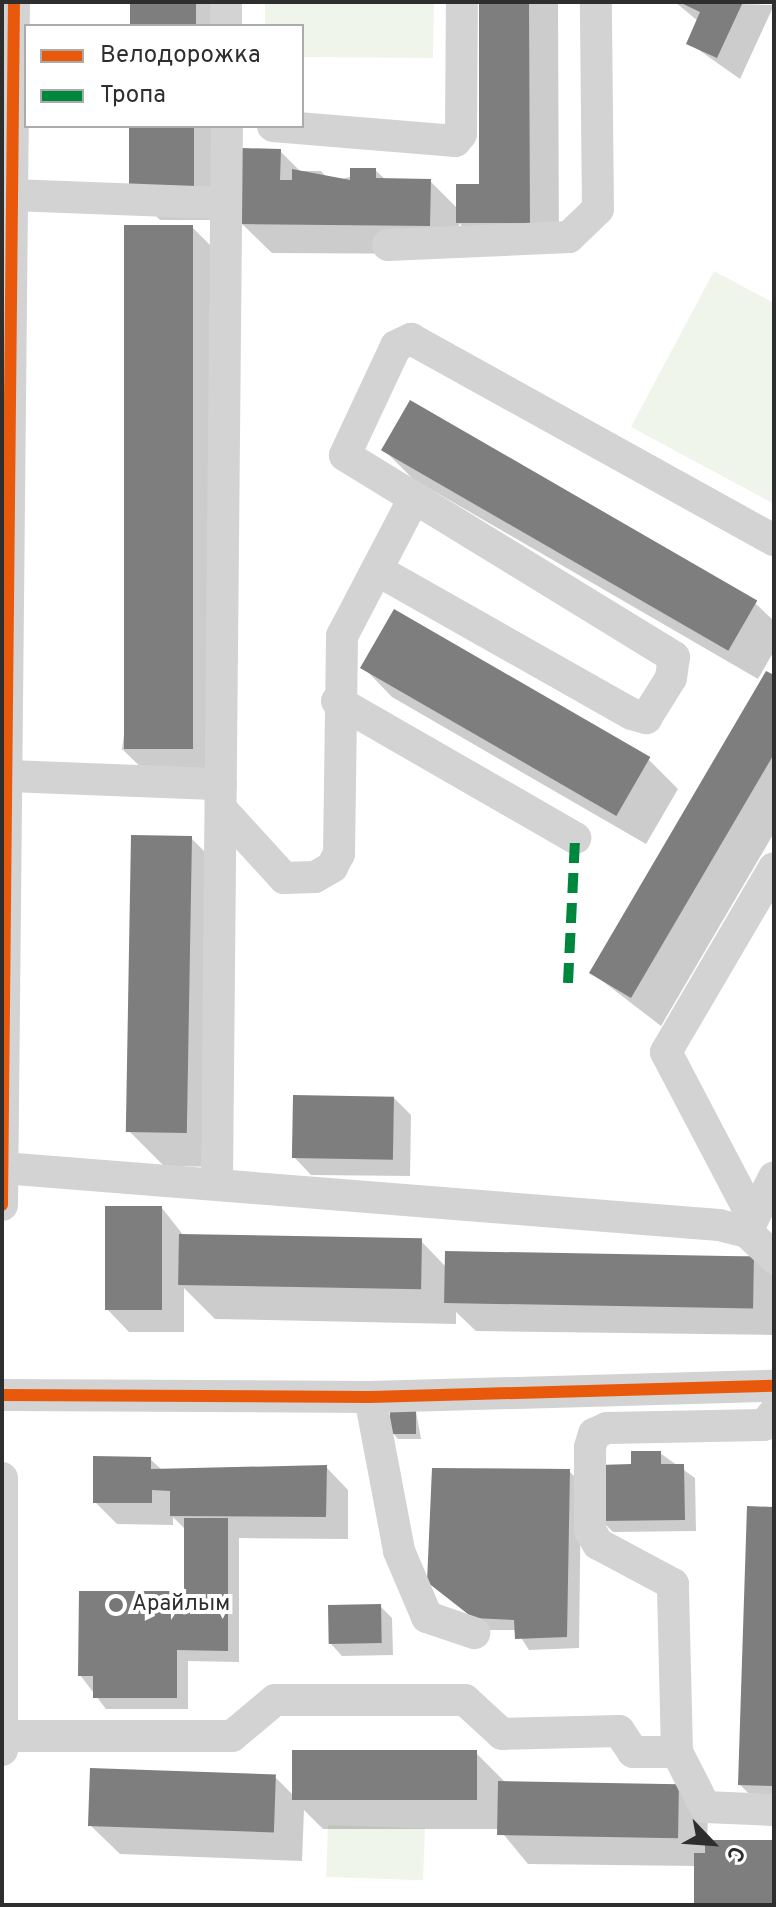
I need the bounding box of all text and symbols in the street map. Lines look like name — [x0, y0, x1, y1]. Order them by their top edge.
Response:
legend — [24, 24, 304, 128]
text: Велодорожка — [100, 41, 261, 71]
text: Тропа — [100, 81, 166, 111]
place label: Арайлым — [132, 1592, 230, 1618]
marker: Арайлым — [107, 1596, 125, 1614]
north arrow — [672, 1803, 752, 1883]
text: С — [719, 1841, 749, 1865]

